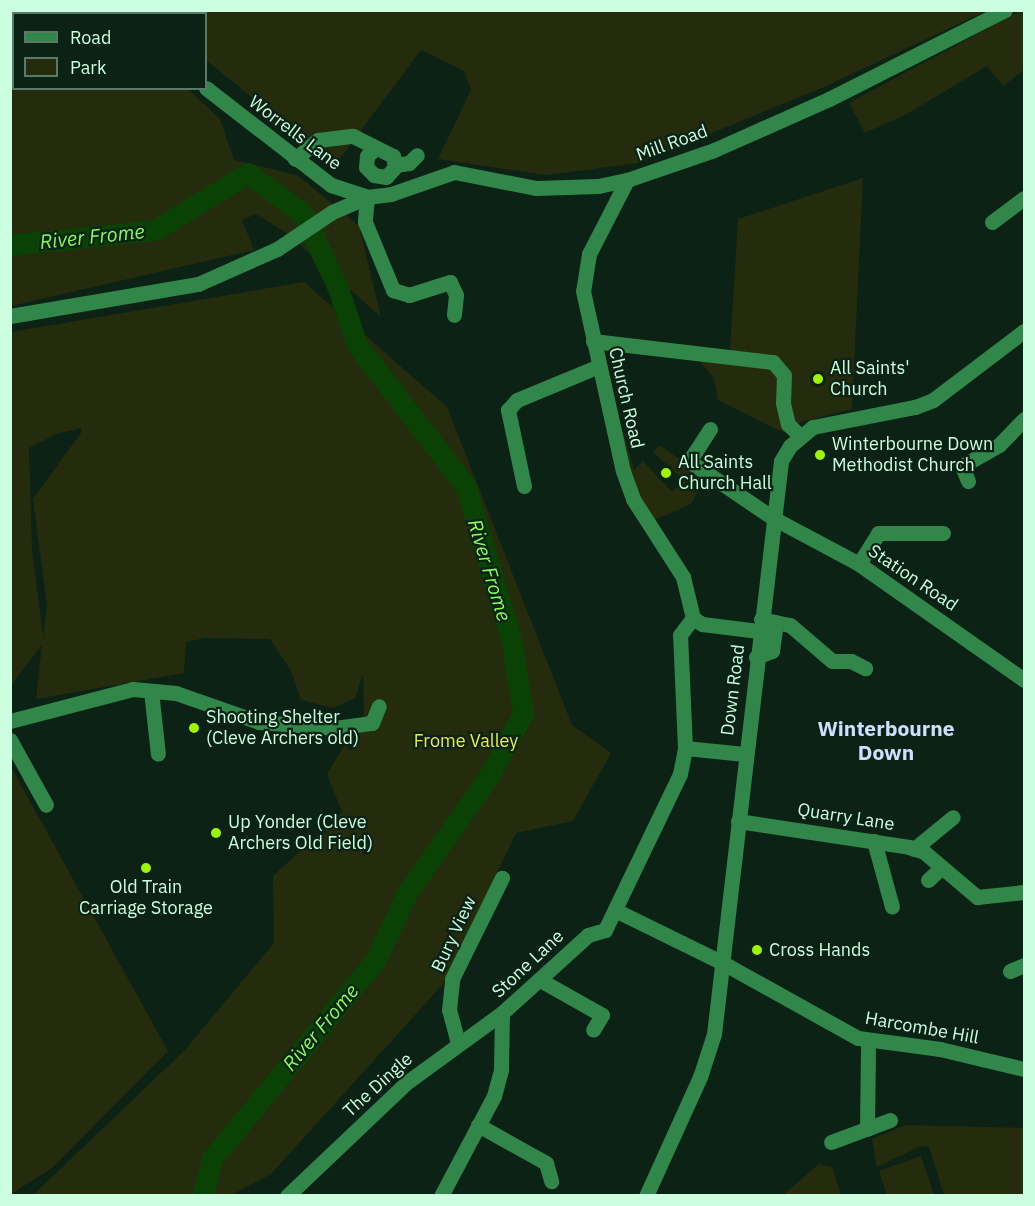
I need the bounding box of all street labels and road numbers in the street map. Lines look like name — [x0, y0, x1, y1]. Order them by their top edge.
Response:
street label: Worrells Lane — [244, 91, 346, 175]
street label: Mill Road — [633, 120, 711, 166]
street label: Church Road — [604, 345, 648, 451]
street label: Station Road — [864, 540, 962, 616]
street label: Down Road — [717, 643, 749, 737]
street label: Quarry Lane — [796, 799, 896, 835]
street label: Bury View — [427, 893, 481, 975]
street label: Stone Lane — [488, 925, 568, 1003]
street label: Harcombe Hill — [863, 1007, 981, 1049]
street label: The Dingle — [339, 1048, 417, 1122]

